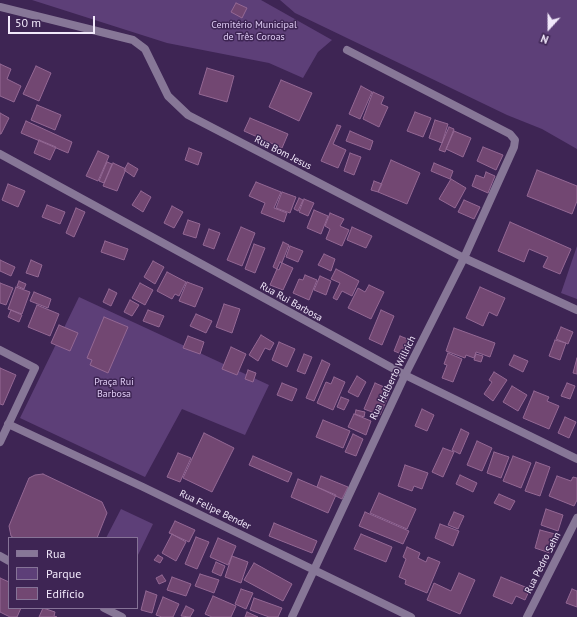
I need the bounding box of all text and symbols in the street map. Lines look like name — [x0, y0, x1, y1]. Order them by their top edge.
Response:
scale bar — [10, 8, 97, 34]
north arrow — [529, 8, 569, 48]
text: 50 m — [15, 15, 41, 30]
park label: Cemitério Municipal de Três Coroas — [211, 19, 297, 42]
text: N — [539, 31, 551, 47]
street label: Rua Bom Jesus — [252, 133, 314, 173]
street label: Rua Rui Barbosa — [258, 280, 324, 324]
street label: Rua Helberto Willrich — [367, 334, 419, 422]
park label: Praça Rui Barbosa — [94, 376, 134, 400]
street label: Rua Felipe Bender — [177, 487, 253, 533]
street label: Rua Pedro Sehn — [522, 530, 564, 596]
legend — [8, 537, 138, 609]
text: Rua — [46, 546, 65, 561]
text: Parque — [46, 566, 81, 581]
text: Edifício — [46, 586, 84, 601]

